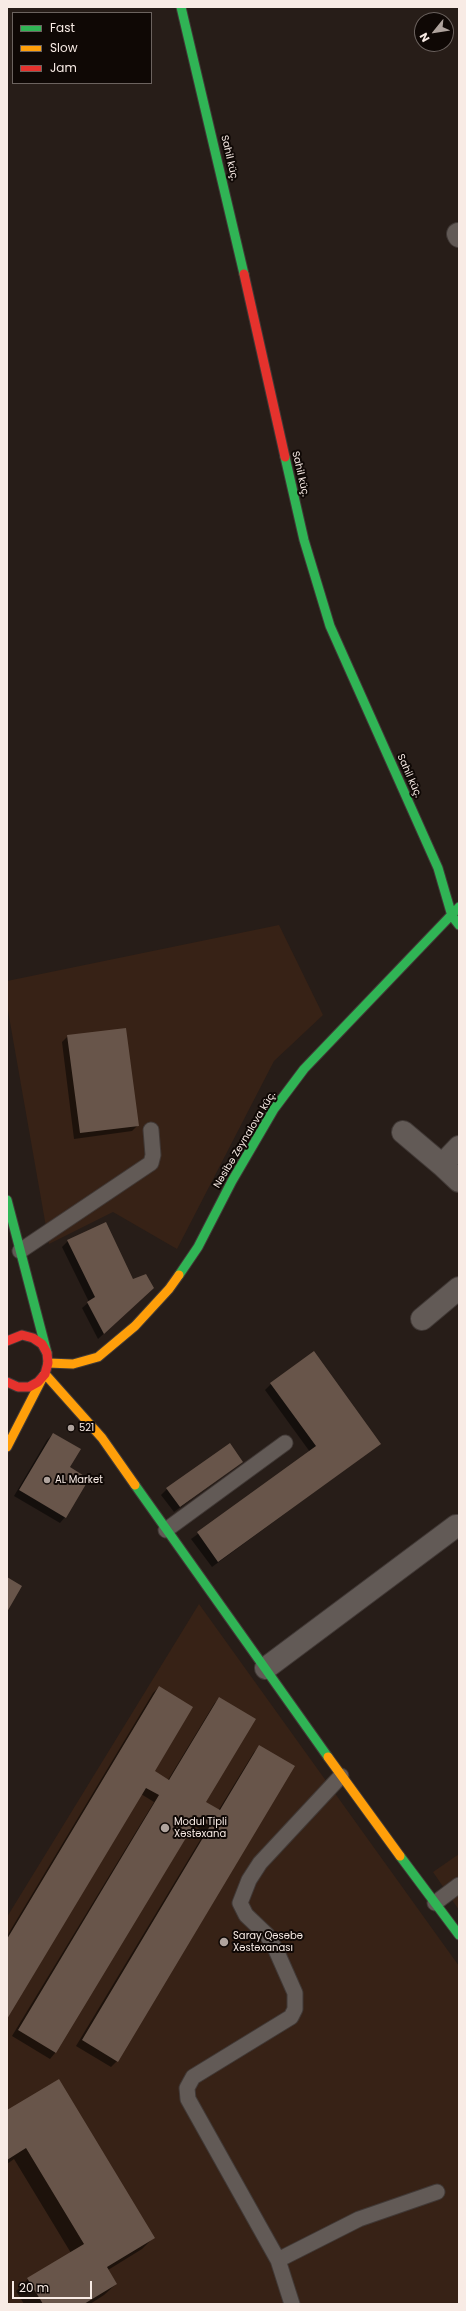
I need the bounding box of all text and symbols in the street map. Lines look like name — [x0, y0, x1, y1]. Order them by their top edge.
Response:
legend — [12, 12, 152, 84]
north arrow — [414, 12, 454, 52]
text: Fast — [50, 19, 75, 36]
text: N — [415, 30, 433, 45]
text: Slow — [50, 39, 78, 56]
text: Jam — [50, 59, 77, 76]
street label: Sahil küç. — [218, 134, 240, 182]
street label: Sahil küç. — [289, 450, 311, 498]
street label: Sahil küç. — [394, 752, 424, 800]
street label: Nəsibə Zeynalova küç. — [211, 1090, 279, 1190]
place label: 521 — [79, 1422, 94, 1434]
marker: 521 — [66, 1423, 76, 1433]
place label: AL Market — [55, 1474, 103, 1486]
marker: AL Market — [42, 1475, 52, 1485]
place label: Modul Tipli Xəstəxana — [174, 1816, 227, 1840]
marker: Modul Tipli Xəstəxana — [159, 1822, 171, 1834]
place label: Saray Qəsəbə Xəstəxanası — [233, 1930, 303, 1954]
marker: Saray Qəsəbə Xəstəxanası — [218, 1936, 230, 1948]
scale bar — [14, 2273, 94, 2299]
text: 20 m — [19, 2279, 49, 2296]

